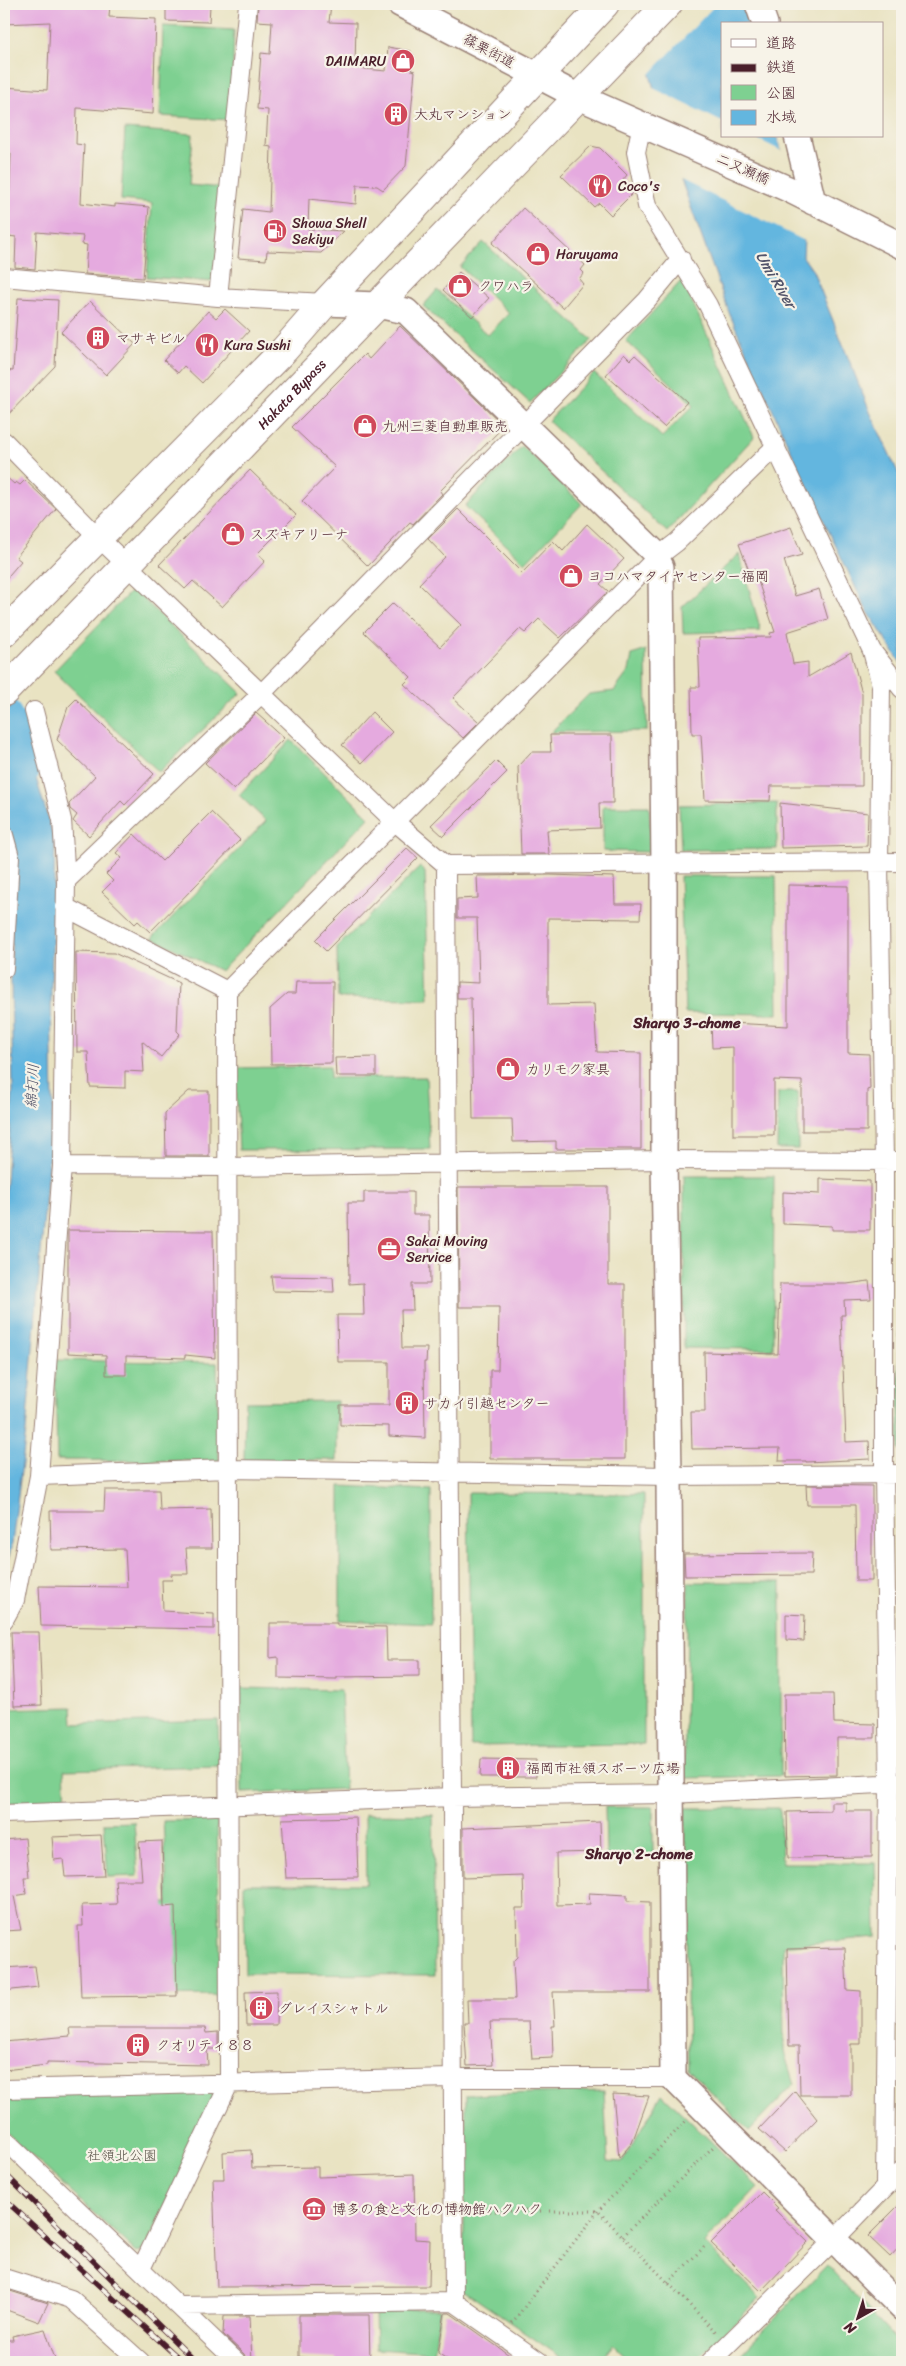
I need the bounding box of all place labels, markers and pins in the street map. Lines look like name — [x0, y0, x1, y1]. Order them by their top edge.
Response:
shop icon: DAIMARU — [390, 48, 416, 74]
place label: DAIMARU — [325, 49, 387, 74]
building icon: 大丸マンション — [383, 101, 409, 127]
place label: 大丸マンション — [414, 102, 511, 127]
restaurant icon: Coco's — [587, 173, 613, 199]
place label: Coco's — [618, 174, 660, 199]
place label: Showa Shell Sekiyu — [292, 211, 367, 252]
fuel station icon: Showa Shell Sekiyu — [262, 218, 288, 244]
shop icon: Haruyama — [525, 241, 551, 267]
place label: Haruyama — [556, 242, 618, 267]
shop icon: クワハラ — [447, 273, 473, 299]
place label: クワハラ — [478, 274, 534, 299]
building icon: マサキビル — [85, 325, 111, 351]
place label: マサキビル — [116, 326, 186, 351]
restaurant icon: Kura Sushi — [194, 332, 220, 358]
place label: Kura Sushi — [224, 333, 291, 358]
shop icon: 九州三菱自動車販売 — [352, 413, 378, 439]
place label: 九州三菱自動車販売 — [382, 414, 508, 439]
shop icon: スズキアリーナ — [220, 521, 246, 547]
place label: スズキアリーナ — [250, 522, 349, 547]
shop icon: ヨコハマタイヤセンター福岡 — [558, 563, 584, 589]
place label: ヨコハマタイヤセンター福岡 — [588, 564, 769, 589]
shop icon: カリモク家具 — [495, 1056, 521, 1082]
place label: カリモク家具 — [526, 1057, 610, 1082]
place label: Sakai Moving Service — [406, 1229, 488, 1270]
office icon: Sakai Moving Service — [376, 1236, 402, 1262]
building icon: サカイ引越センター — [394, 1390, 420, 1416]
place label: サカイ引越センター — [424, 1391, 549, 1416]
building icon: 福岡市社領スポーツ広場 — [495, 1755, 521, 1781]
place label: 福岡市社領スポーツ広場 — [526, 1756, 680, 1781]
building icon: グレイスシャトル — [248, 1995, 274, 2021]
place label: グレイスシャトル — [278, 1996, 389, 2021]
building icon: クオリティ８８ — [125, 2032, 151, 2058]
place label: クオリティ８８ — [156, 2033, 254, 2058]
museum icon: 博多の食と文化の博物館ハクハク — [301, 2196, 327, 2222]
place label: 博多の食と文化の博物館ハクハク — [332, 2197, 542, 2222]

